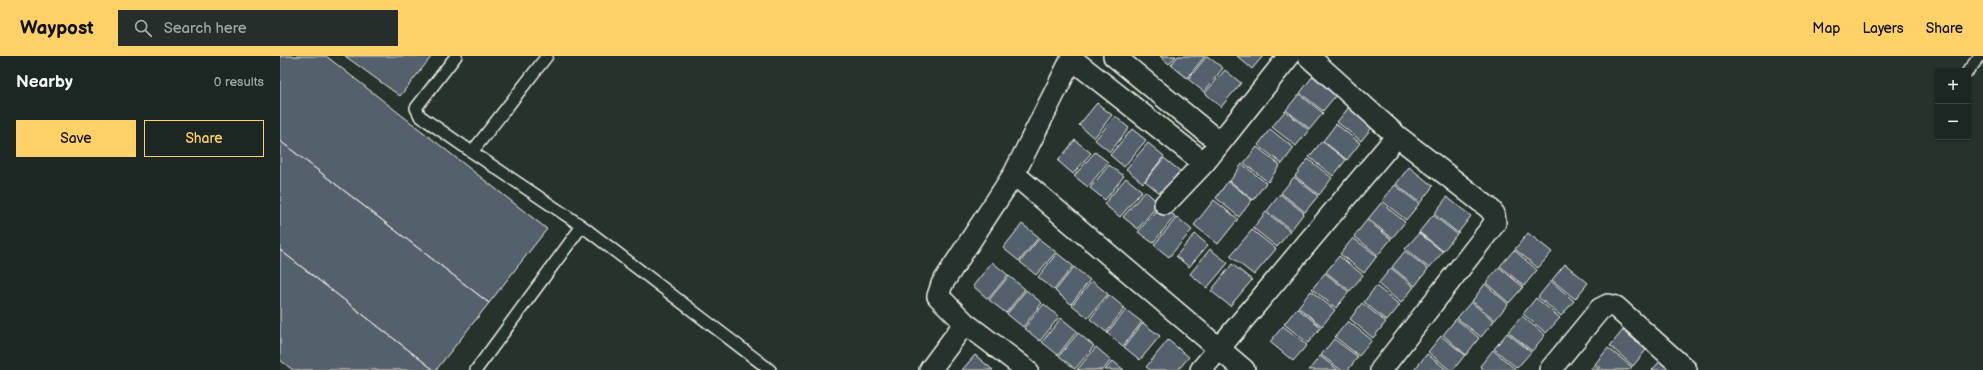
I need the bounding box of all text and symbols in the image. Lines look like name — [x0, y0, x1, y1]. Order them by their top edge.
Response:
search box — [118, 10, 398, 46]
text: Waypost — [20, 17, 94, 40]
icon: search — [132, 17, 154, 39]
text: Search here — [164, 19, 247, 38]
text: Map — [1812, 20, 1840, 37]
text: Layers — [1862, 20, 1904, 37]
text: Share — [1926, 20, 1963, 37]
map controls — [1935, 68, 1971, 140]
button: + — [1935, 68, 1971, 104]
text: Nearby — [16, 72, 73, 92]
text: 0 results — [214, 74, 264, 90]
button: − — [1935, 104, 1971, 140]
button: Save — [16, 120, 136, 157]
button: Share — [144, 120, 264, 157]

